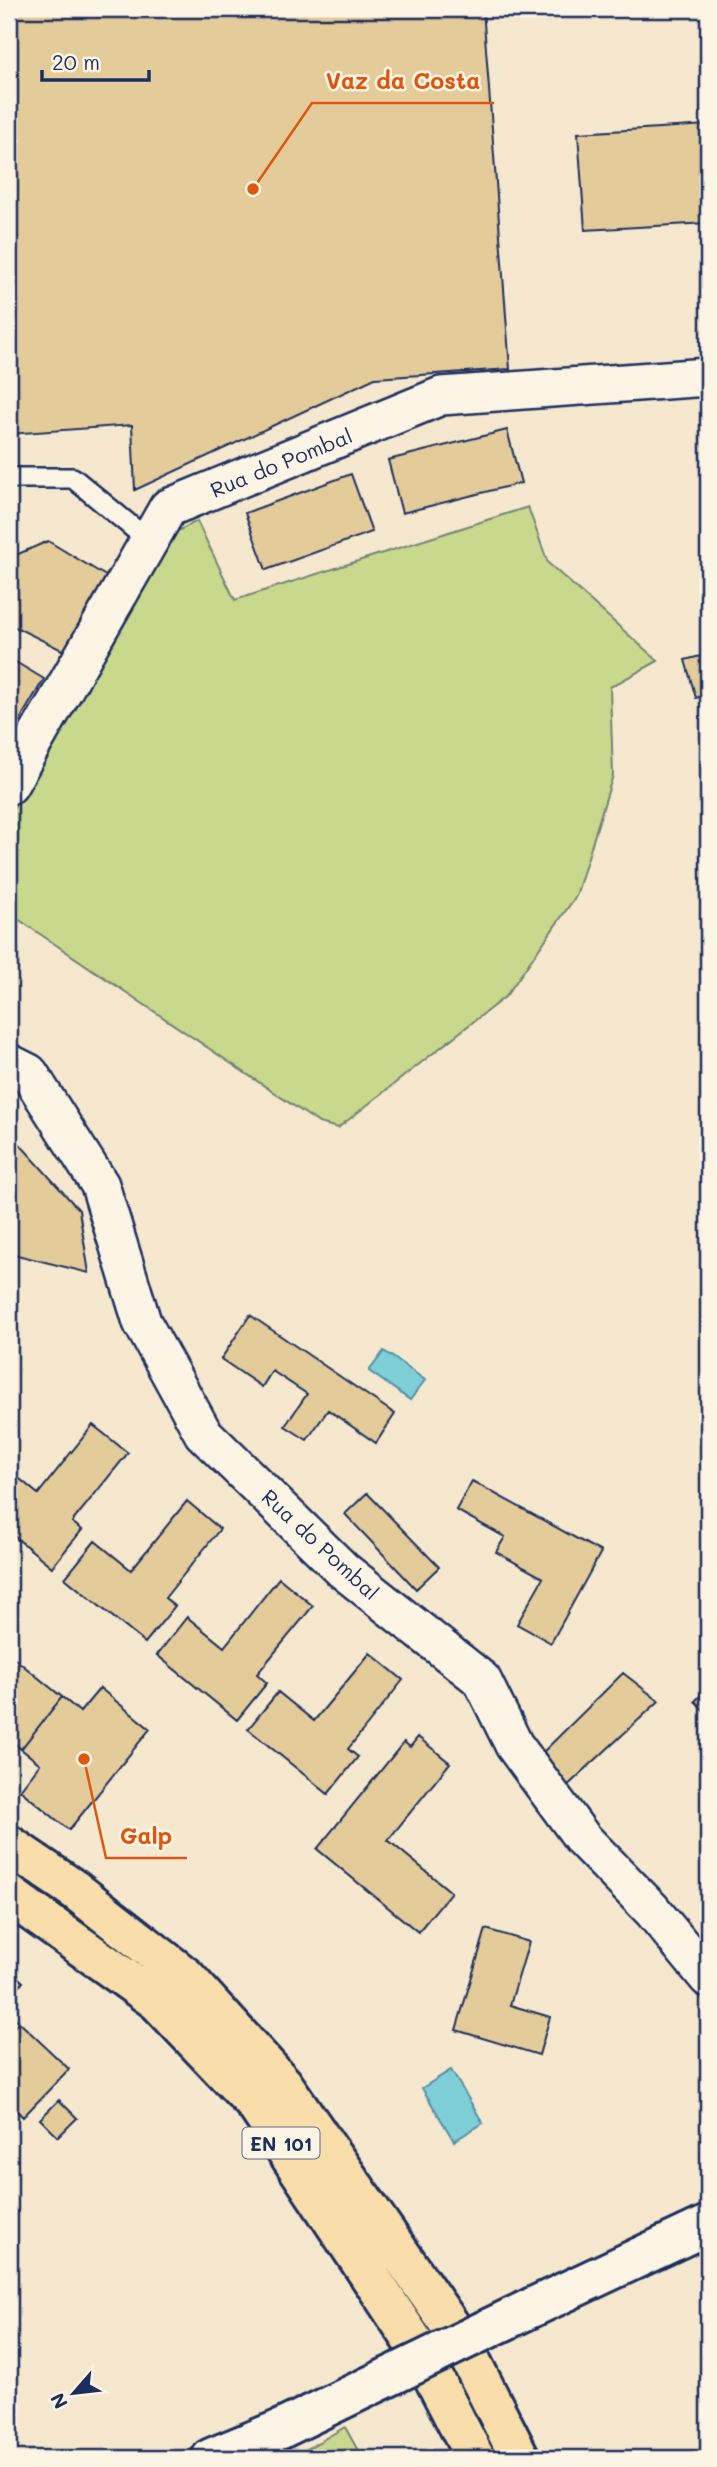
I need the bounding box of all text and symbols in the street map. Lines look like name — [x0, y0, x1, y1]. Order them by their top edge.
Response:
scale bar — [42, 38, 149, 82]
text: 20 m — [52, 48, 100, 75]
callout: Vaz da Costa — [312, 59, 494, 103]
text: Vaz da Costa — [326, 65, 480, 95]
street label: Rua do Pombal — [206, 421, 356, 503]
street label: Rua do Pombal — [257, 1483, 385, 1605]
callout: Galp — [106, 1814, 187, 1858]
text: Galp — [120, 1820, 172, 1850]
road number: EN 101 — [243, 2128, 320, 2158]
north arrow — [38, 2358, 108, 2428]
text: N — [44, 2389, 73, 2413]

